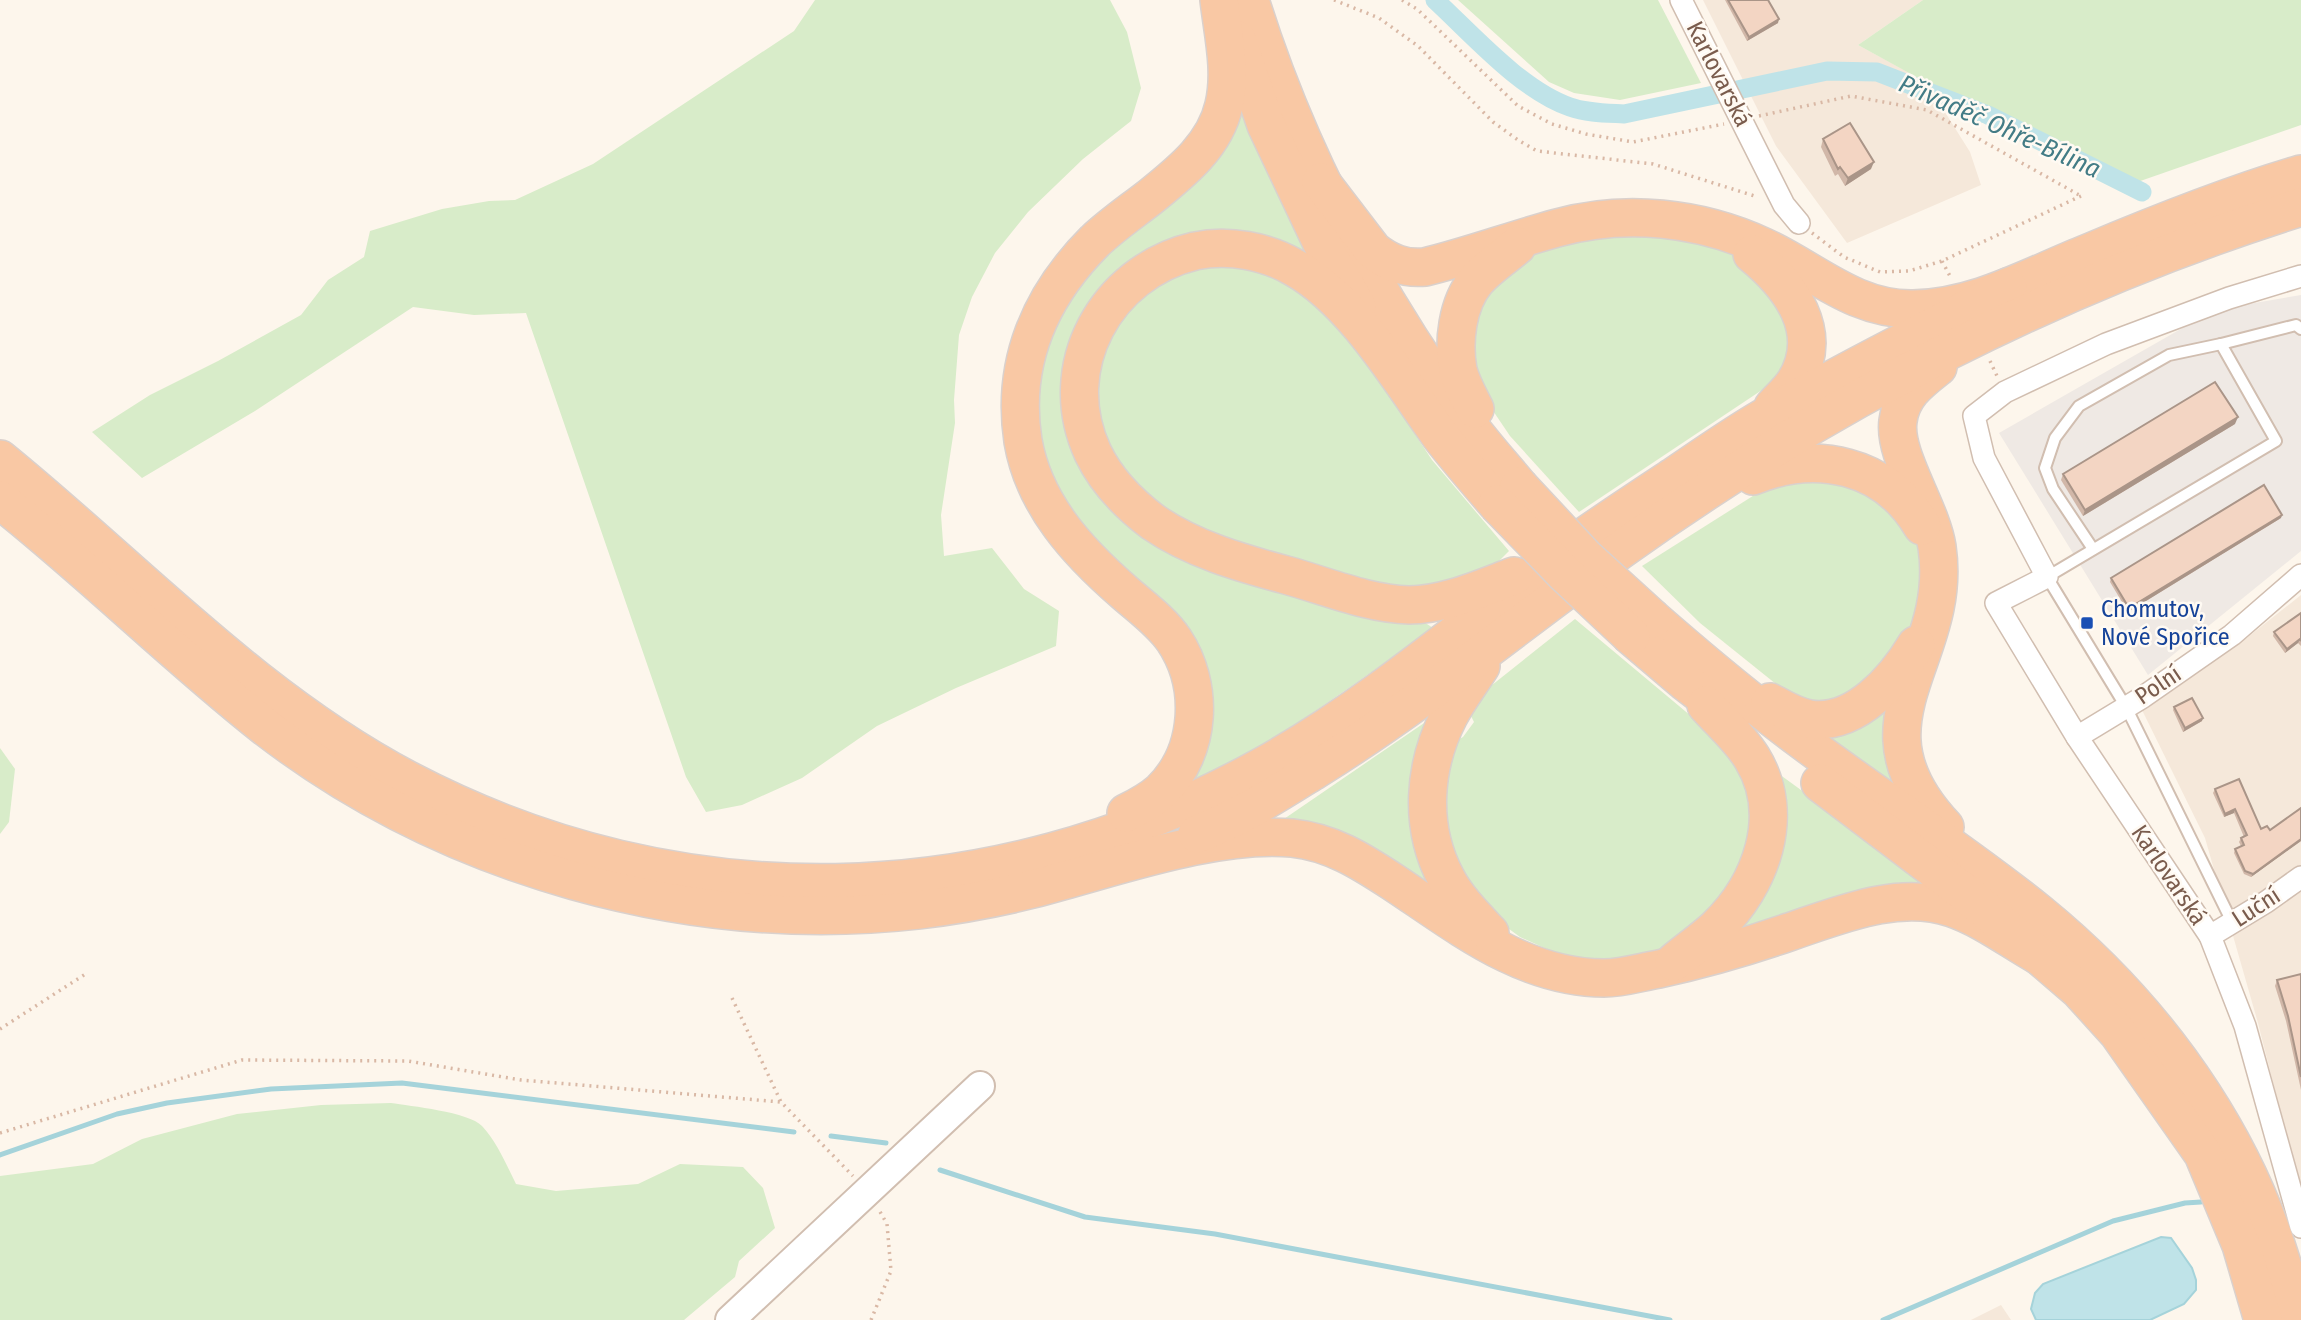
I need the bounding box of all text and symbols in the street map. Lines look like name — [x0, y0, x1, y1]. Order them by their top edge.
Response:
street label: Karlovarská — [1681, 17, 1757, 131]
water label: Přivaděč Ohře-Bílina — [1894, 68, 2105, 185]
place label: Chomutov, Nové Spořice — [2101, 595, 2230, 651]
marker: Chomutov, Nové Spořice — [2079, 615, 2095, 631]
street label: Polní — [2130, 660, 2186, 710]
street label: Karlovarská — [2125, 820, 2213, 930]
street label: Luční — [2227, 881, 2285, 933]

